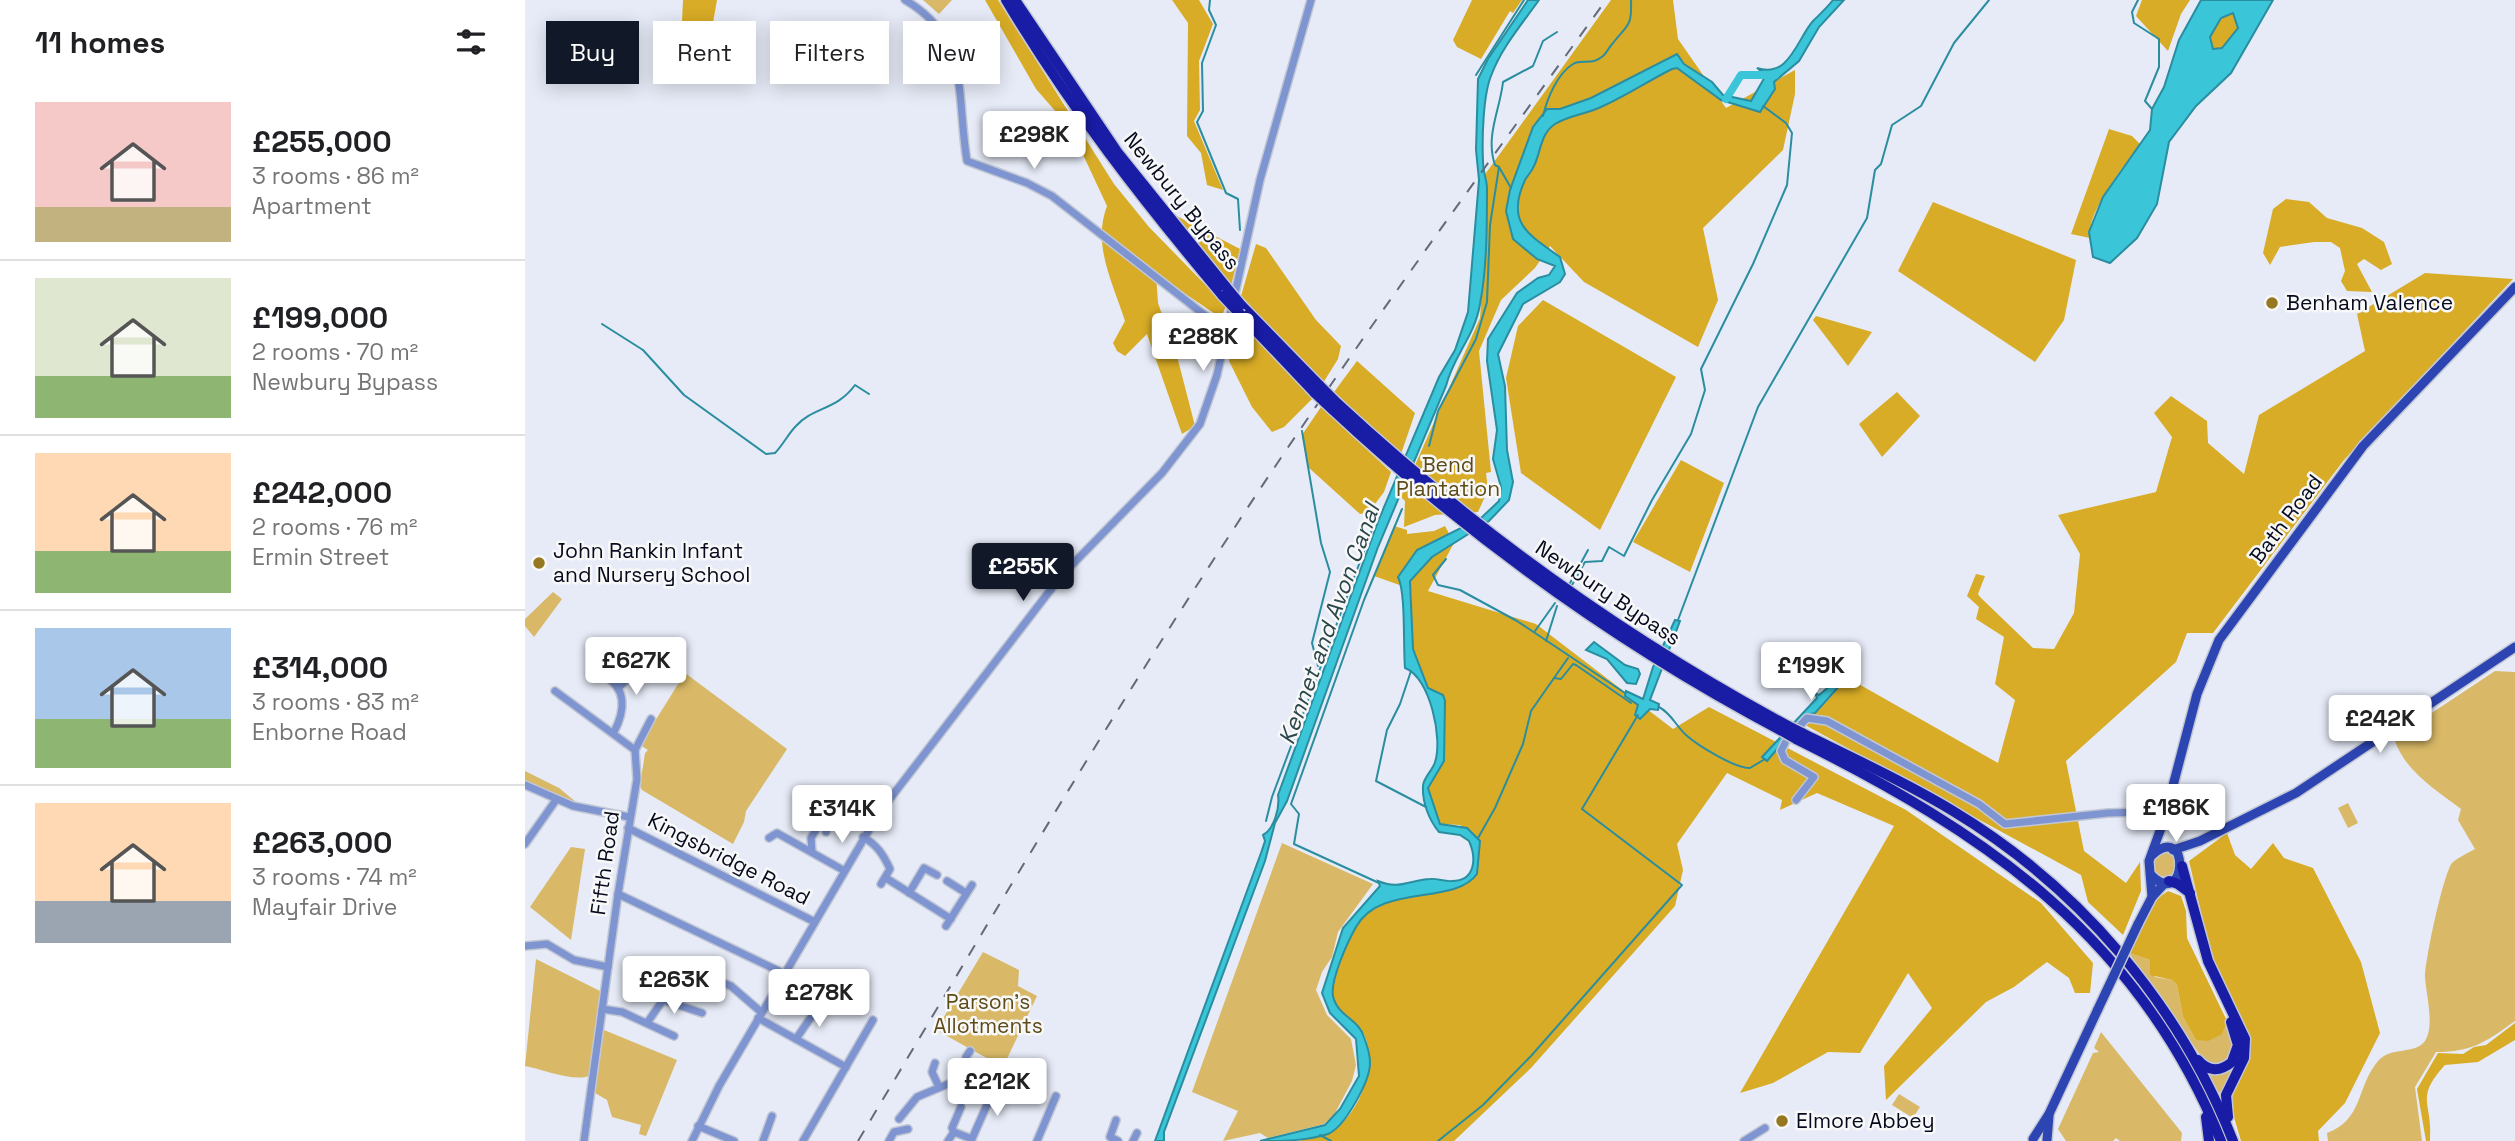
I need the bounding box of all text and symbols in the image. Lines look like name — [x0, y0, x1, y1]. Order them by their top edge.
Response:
chip: Buy — [546, 21, 639, 84]
chip: Rent — [653, 21, 756, 84]
chip: Filters — [770, 21, 889, 84]
chip: New — [903, 21, 1000, 84]
text: 11 homes — [35, 23, 165, 62]
icon: filters — [452, 23, 490, 61]
pin: £298K — [985, 111, 1083, 171]
text: £298K — [999, 119, 1069, 149]
text: £255,000 — [252, 122, 392, 161]
street label: Newbury Bypass — [1118, 126, 1246, 275]
icon: home — [91, 130, 175, 214]
text: 3 rooms · 86 m² — [252, 161, 419, 191]
text: Apartment — [252, 191, 372, 221]
place label: Benham Valence — [2286, 289, 2453, 316]
marker: Benham Valence — [2264, 295, 2280, 311]
text: £199,000 — [252, 298, 388, 337]
icon: home — [91, 306, 175, 390]
pin: £288K — [1154, 314, 1252, 373]
text: £288K — [1168, 321, 1238, 351]
text: 2 rooms · 70 m² — [252, 337, 418, 367]
text: Newbury Bypass — [252, 367, 438, 397]
park label: Bend Plantation — [1396, 451, 1500, 502]
street label: Bath Road — [2243, 469, 2328, 569]
text: £242,000 — [252, 473, 392, 512]
icon: home — [91, 481, 175, 565]
water label: Kennet and Avon Canal — [1271, 497, 1387, 748]
text: 2 rooms · 76 m² — [252, 512, 417, 542]
street label: Newbury Bypass — [1530, 534, 1686, 651]
place label: John Rankin Infant and Nursery School — [553, 537, 750, 588]
text: Ermin Street — [252, 542, 389, 572]
pin: £255K — [974, 544, 1072, 603]
text: £255K — [988, 551, 1058, 581]
marker: John Rankin Infant and Nursery School — [531, 555, 547, 571]
pin: £627K — [587, 638, 685, 697]
pin: £199K — [1762, 642, 1860, 702]
text: £627K — [601, 645, 671, 675]
text: £314,000 — [252, 648, 388, 687]
text: £199K — [1777, 650, 1845, 680]
icon: home — [91, 656, 175, 740]
text: 3 rooms · 83 m² — [252, 687, 419, 717]
pin: £242K — [2331, 696, 2429, 755]
text: £242K — [2345, 703, 2415, 733]
text: Enborne Road — [252, 717, 407, 747]
pin: £186K — [2127, 784, 2225, 844]
pin: £314K — [793, 786, 891, 845]
text: £186K — [2142, 792, 2210, 822]
text: £314K — [808, 793, 876, 823]
street label: Kingsbridge Road — [644, 806, 815, 911]
street label: Fifth Road — [584, 809, 625, 917]
text: £263,000 — [252, 823, 393, 862]
icon: home — [91, 831, 175, 915]
text: 3 rooms · 74 m² — [252, 862, 417, 892]
text: Mayfair Drive — [252, 892, 397, 922]
pin: £263K — [625, 956, 723, 1016]
text: £263K — [639, 964, 709, 994]
pin: £278K — [770, 970, 868, 1029]
text: £278K — [784, 977, 854, 1007]
park label: Parson's Allotments — [933, 988, 1043, 1039]
pin: £212K — [948, 1058, 1046, 1118]
text: £212K — [964, 1066, 1030, 1096]
place label: Elmore Abbey — [1796, 1107, 1935, 1134]
marker: Elmore Abbey — [1774, 1113, 1790, 1129]

